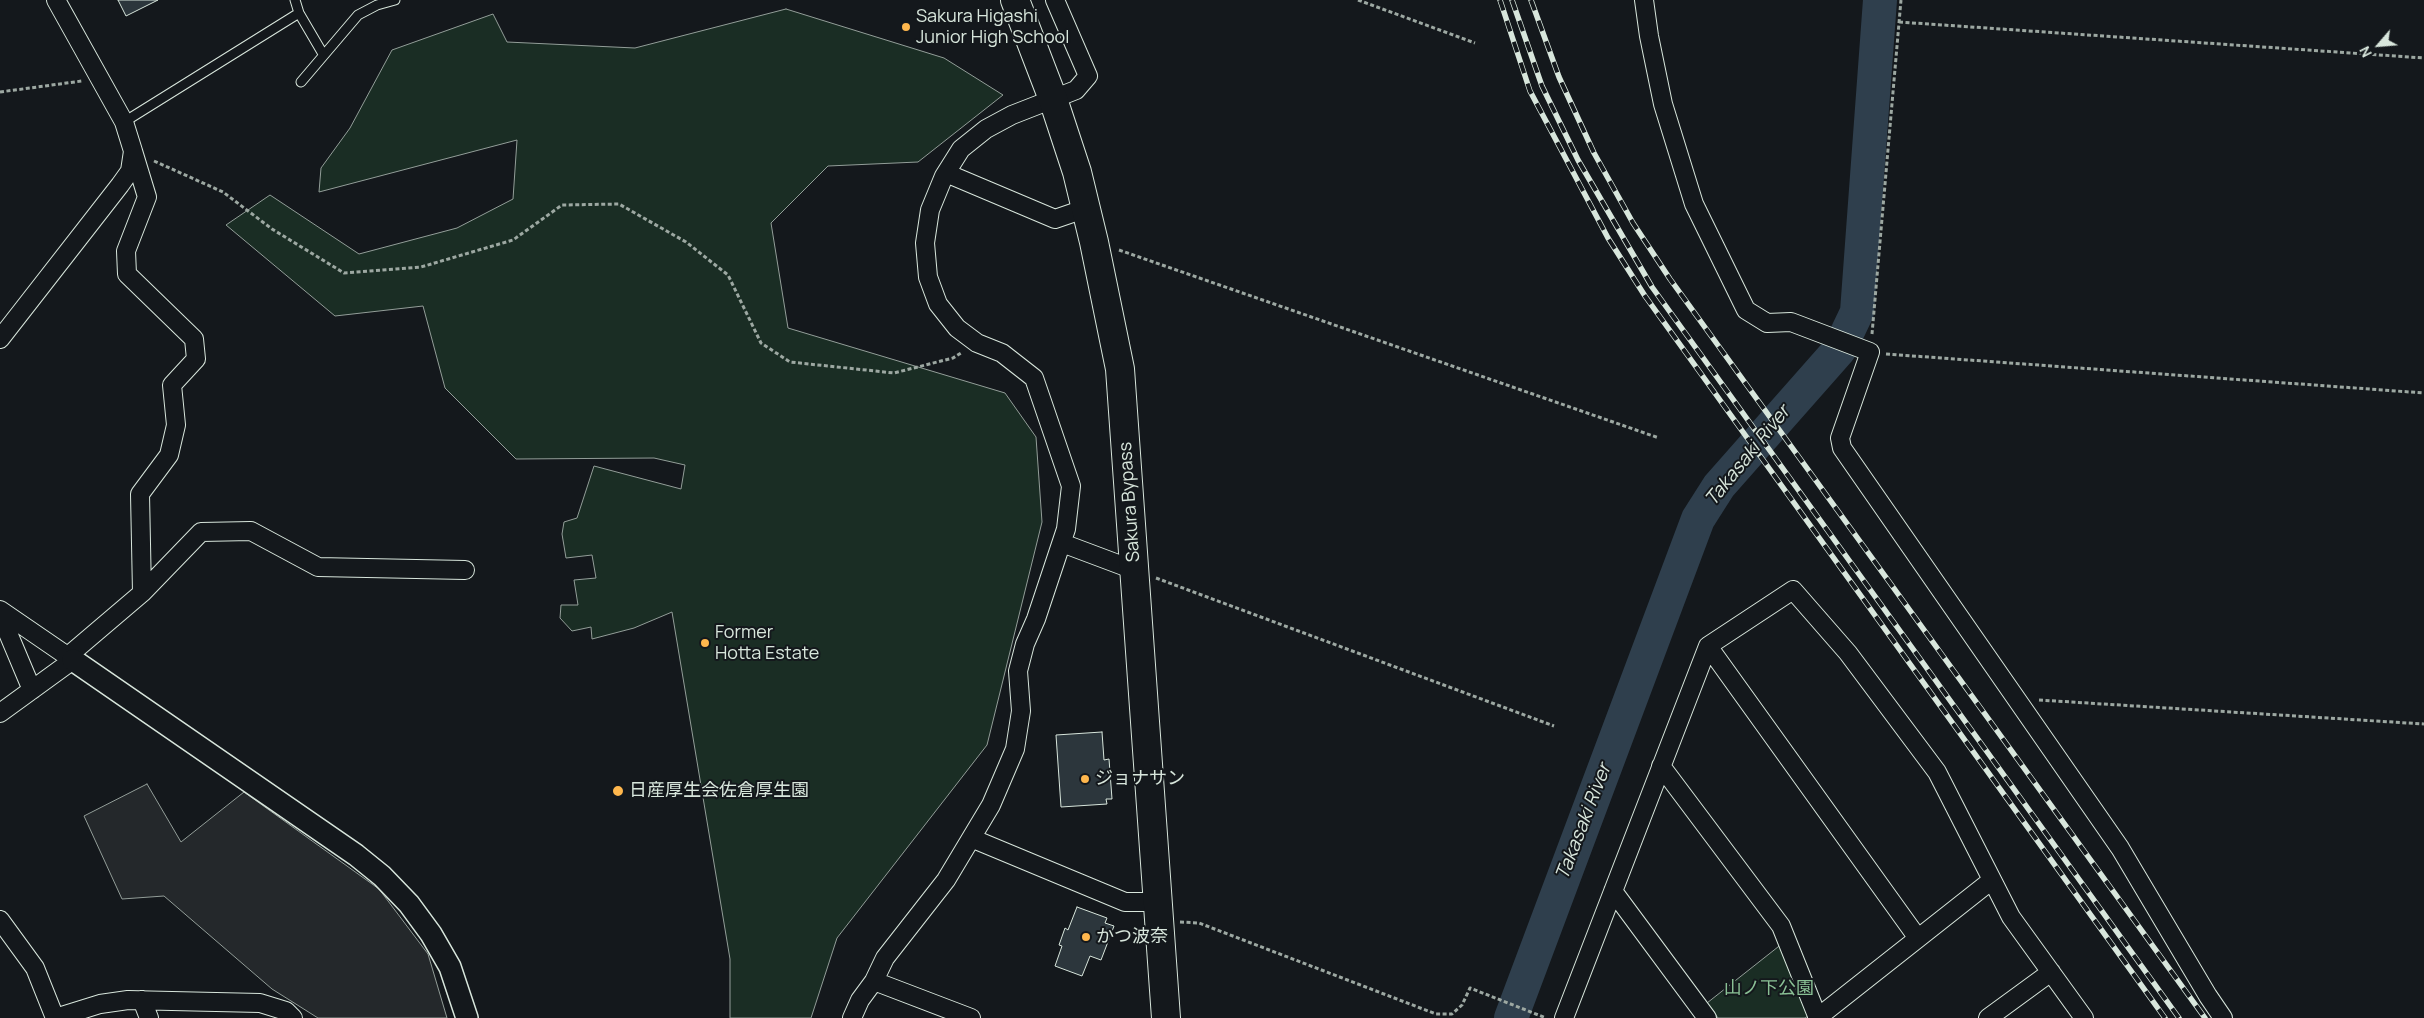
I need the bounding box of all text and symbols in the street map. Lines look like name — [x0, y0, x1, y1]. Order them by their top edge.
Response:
place label: Sakura Higashi Junior High School — [916, 6, 1069, 48]
north arrow — [2354, 20, 2404, 70]
marker: Sakura Higashi Junior High School — [900, 21, 912, 33]
text: N — [2354, 43, 2376, 61]
water label: Takasaki River — [1701, 401, 1795, 511]
street label: Sakura Bypass — [1115, 441, 1145, 563]
place label: Former Hotta Estate — [715, 622, 819, 664]
marker: Former Hotta Estate — [699, 637, 711, 649]
water label: Takasaki River — [1551, 761, 1617, 883]
place label: ジョナサン — [1095, 768, 1185, 790]
marker: ジョナサン — [1079, 773, 1091, 785]
place label: 日産厚生会佐倉厚生園 — [629, 780, 809, 802]
marker: 日産厚生会佐倉厚生園 — [611, 784, 625, 798]
place label: かつ波奈 — [1096, 926, 1168, 948]
marker: かつ波奈 — [1080, 931, 1092, 943]
park label: 山ノ下公園 — [1724, 978, 1814, 1000]

